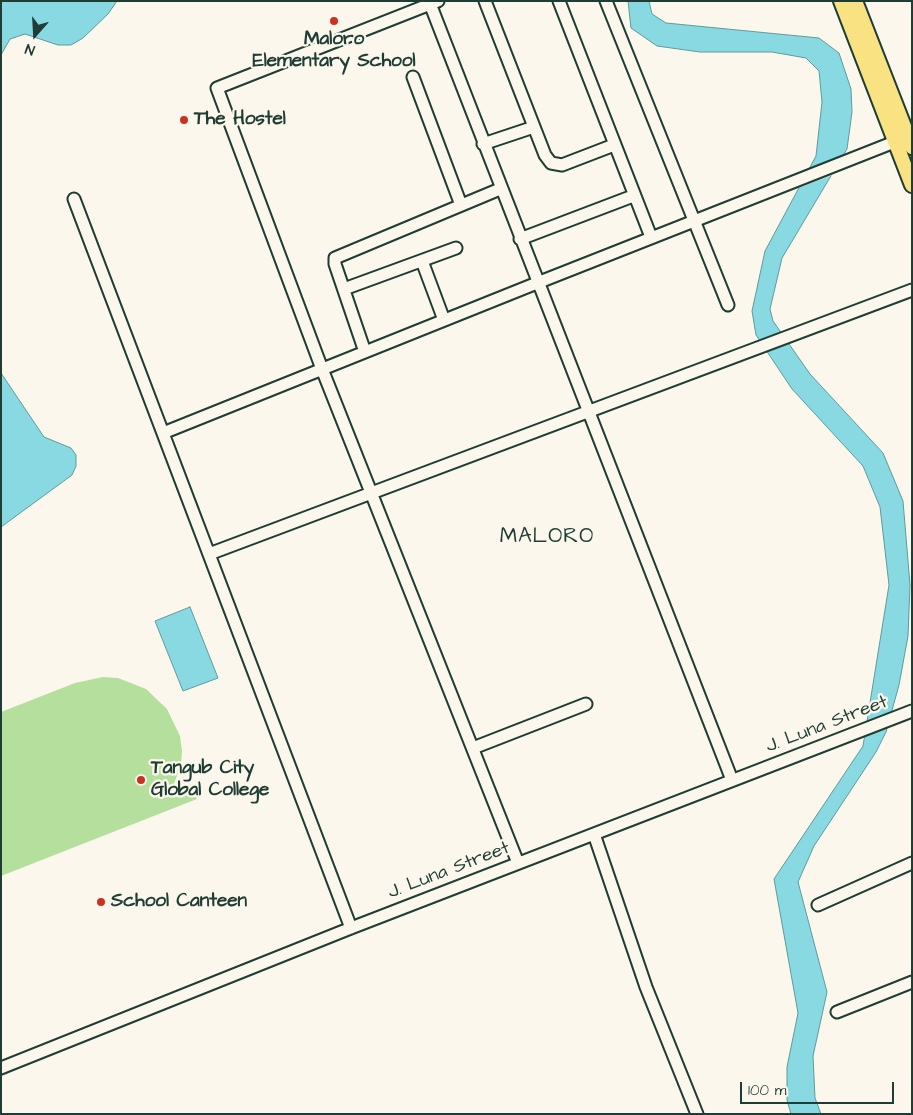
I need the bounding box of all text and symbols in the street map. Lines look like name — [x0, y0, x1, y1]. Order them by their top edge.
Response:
north arrow — [10, 10, 60, 60]
marker: Maloro Elementary School — [328, 15, 340, 27]
place label: Maloro Elementary School — [253, 29, 415, 73]
text: N — [23, 38, 38, 60]
place label: The Hostel — [194, 109, 286, 131]
marker: The Hostel — [178, 114, 190, 126]
district label: MALORO — [499, 525, 595, 551]
street label: J. Luna Street — [763, 691, 891, 759]
place label: Tangub City Global College — [151, 758, 269, 802]
marker: Tangub City Global College — [135, 774, 147, 786]
street label: J. Luna Street — [385, 837, 513, 905]
place label: School Canteen — [111, 891, 247, 913]
marker: School Canteen — [95, 896, 107, 908]
scale bar — [743, 1072, 897, 1104]
text: 100 m — [748, 1080, 787, 1101]

